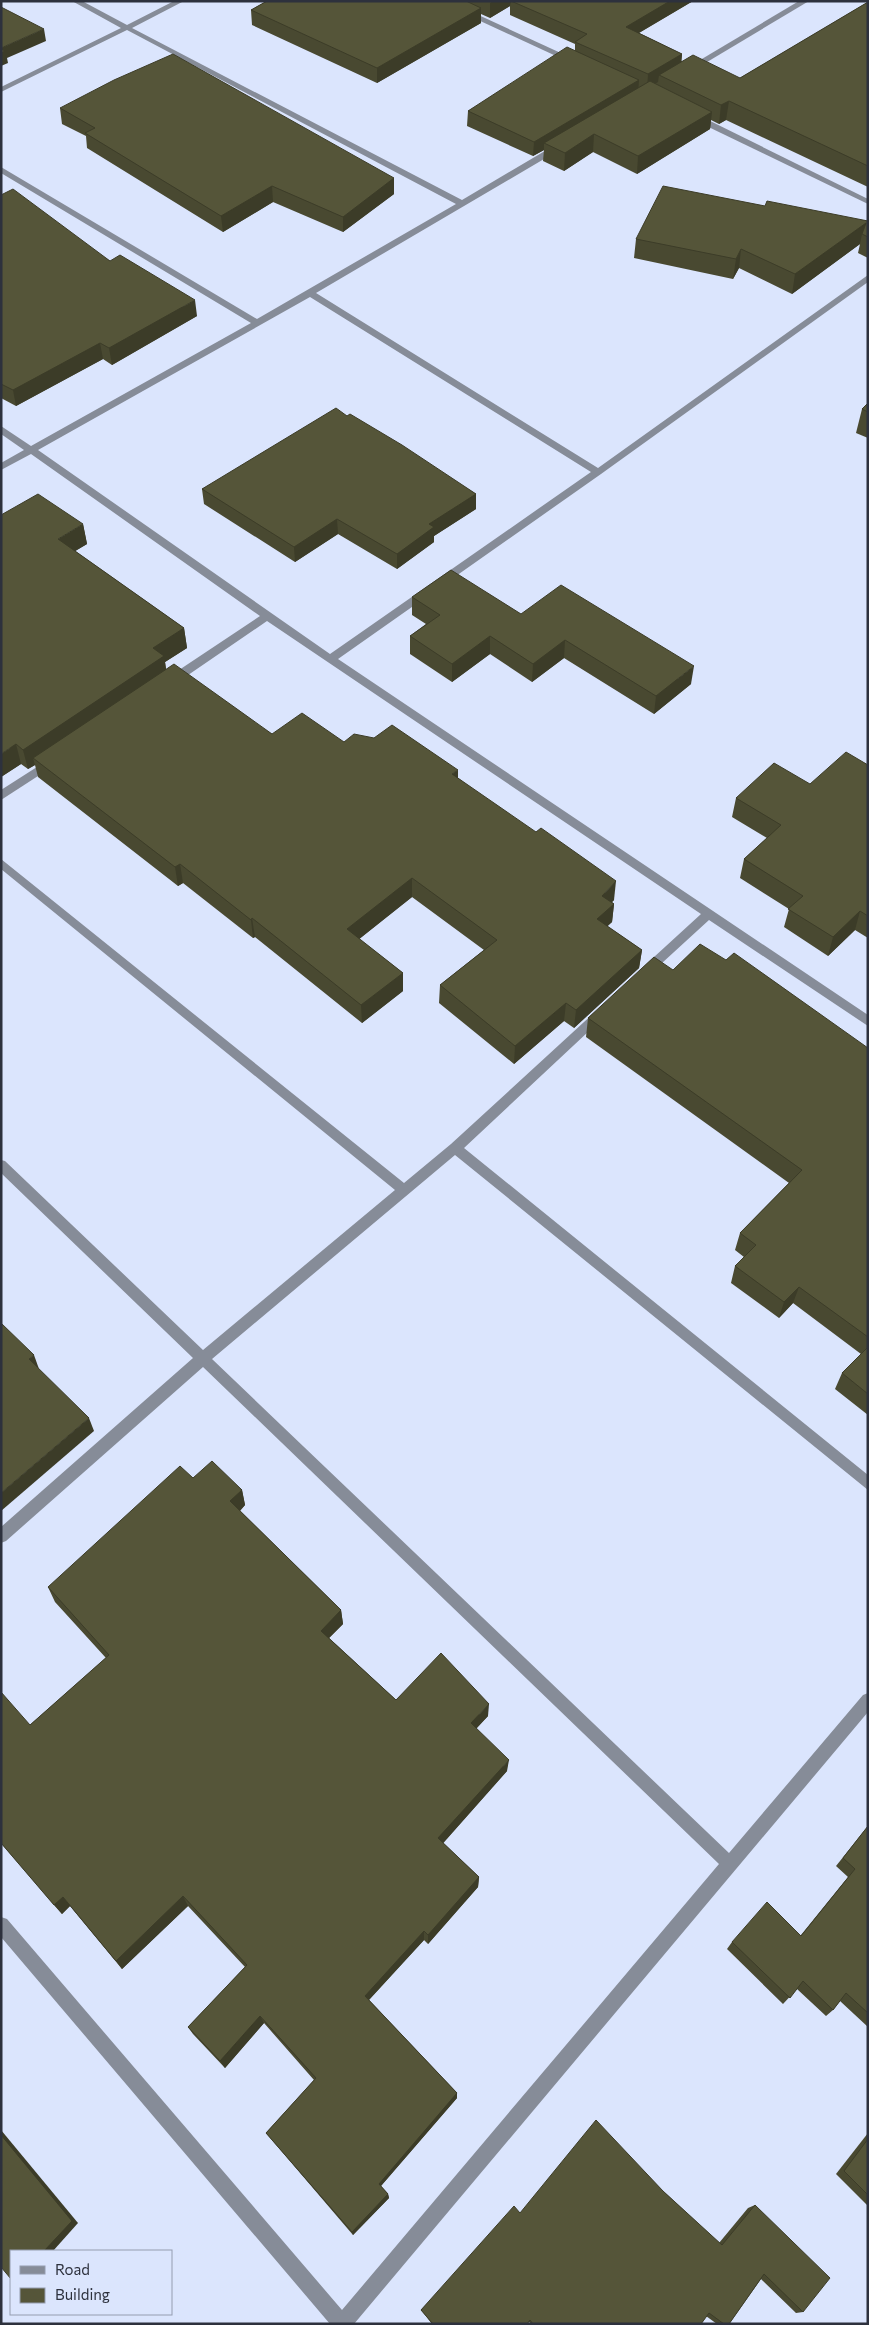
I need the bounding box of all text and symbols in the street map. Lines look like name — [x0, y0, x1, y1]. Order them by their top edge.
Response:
legend — [10, 2250, 172, 2315]
text: Road — [55, 2260, 90, 2278]
text: Building — [55, 2285, 110, 2303]

